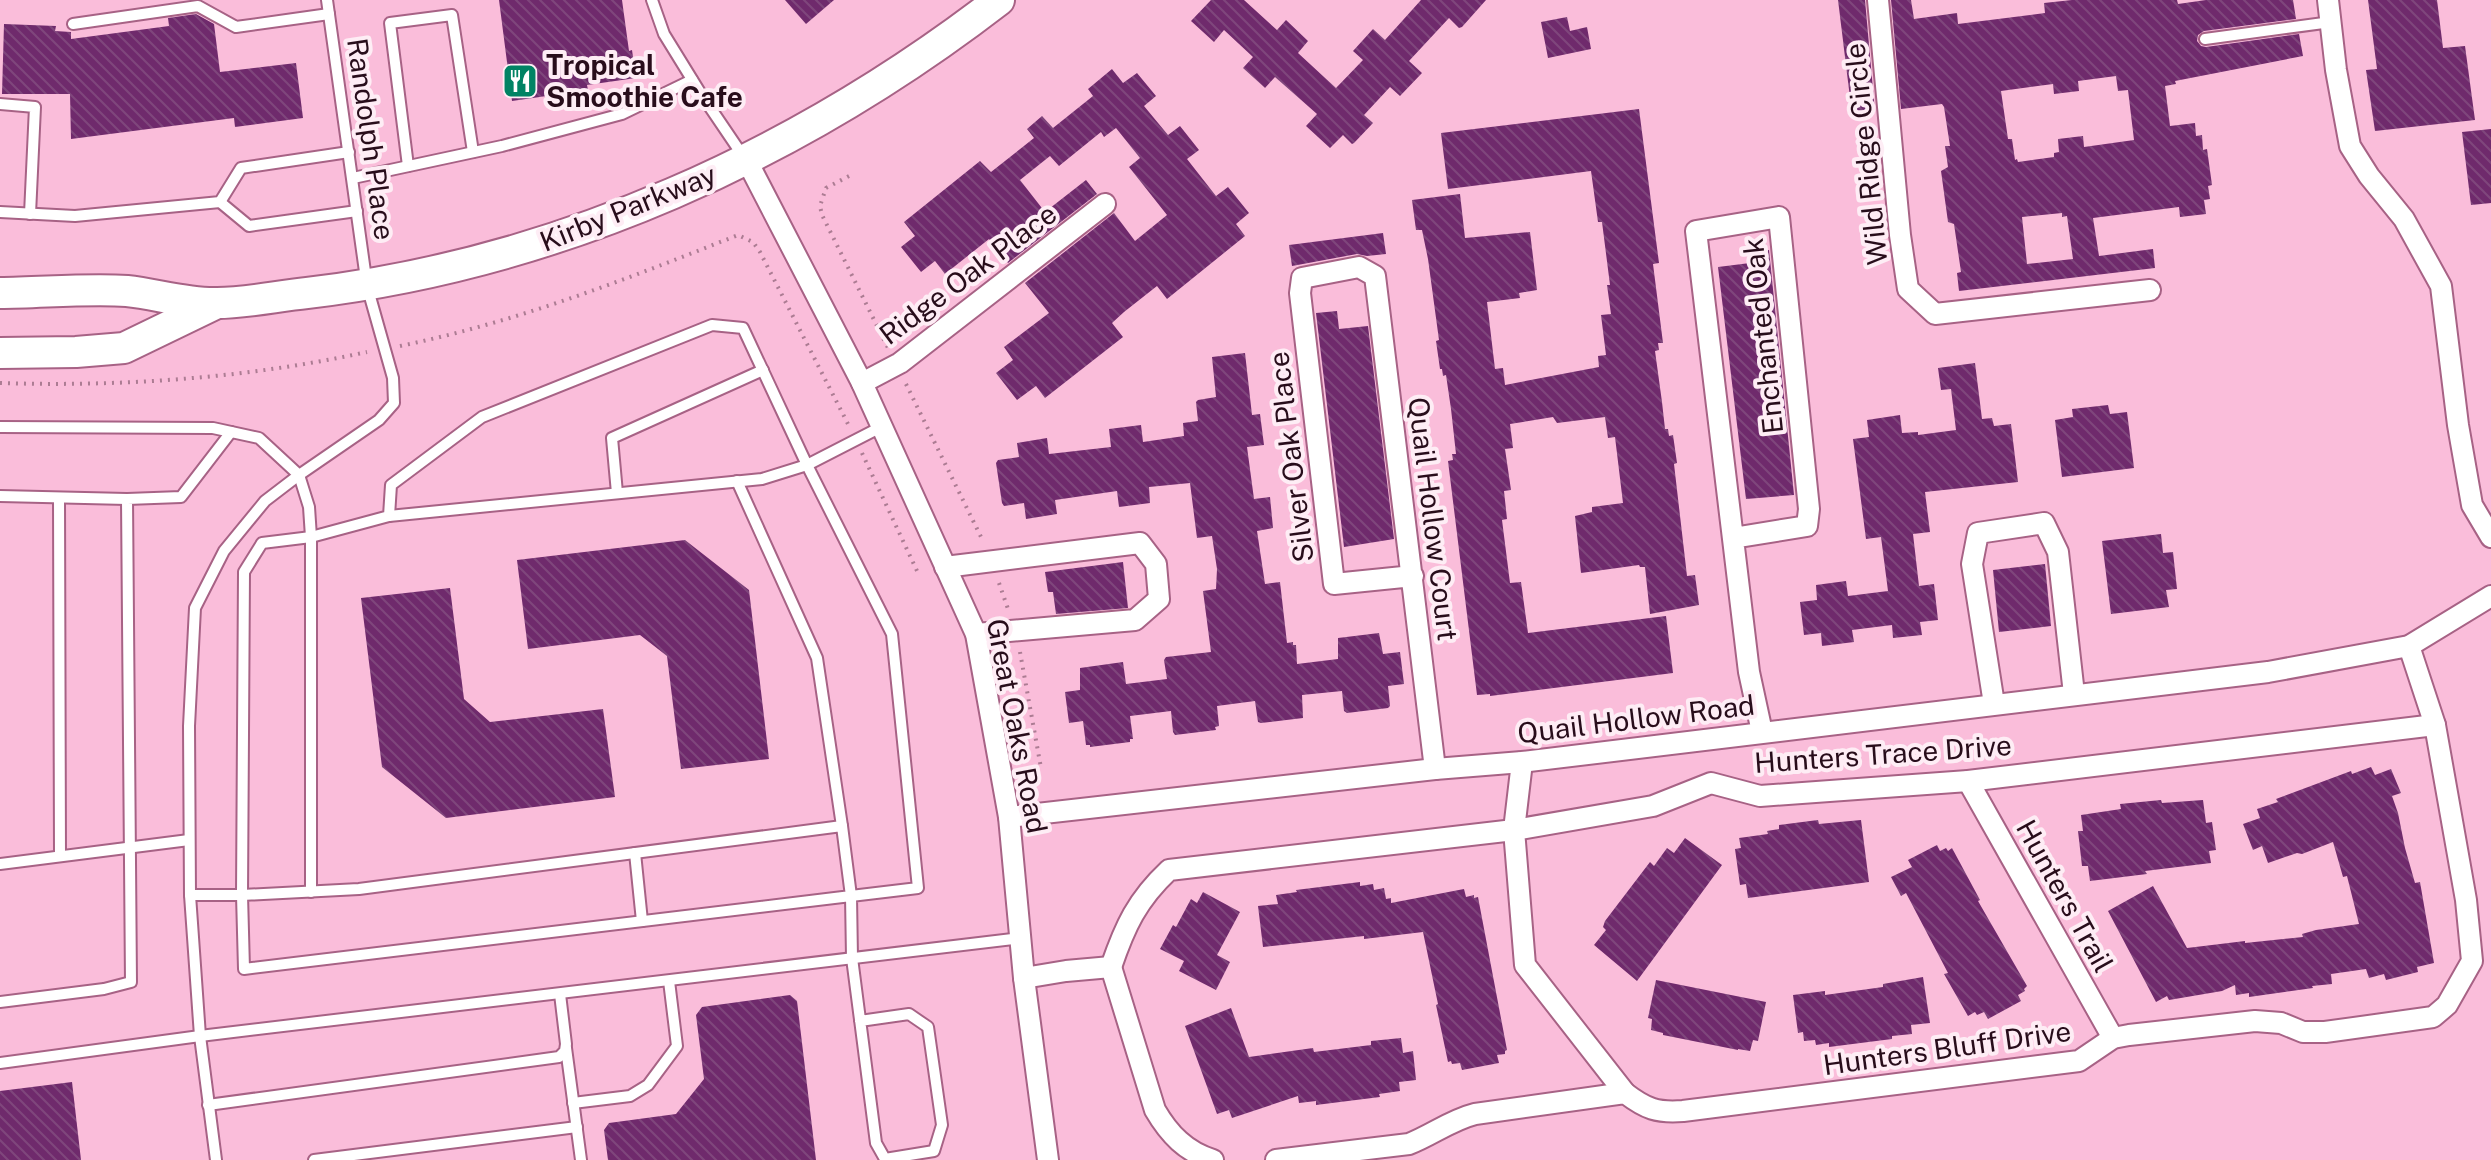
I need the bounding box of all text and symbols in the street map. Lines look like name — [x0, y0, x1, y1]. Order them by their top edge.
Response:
street label: Randolph Place — [341, 36, 402, 242]
street label: Wild Ridge Circle — [1837, 42, 1894, 267]
place label: Tropical Smoothie Cafe — [546, 48, 743, 113]
restaurant icon: Tropical Smoothie Cafe — [501, 62, 539, 100]
street label: Kirby Parkway — [535, 157, 721, 258]
street label: Ridge Oak Place — [873, 196, 1063, 351]
street label: Enchanted Oak — [1736, 237, 1789, 436]
street label: Silver Oak Place — [1261, 350, 1320, 564]
street label: Quail Hollow Court — [1402, 395, 1465, 643]
street label: Great Oaks Road — [981, 616, 1054, 836]
street label: Quail Hollow Road — [1516, 688, 1756, 749]
street label: Hunters Trace Drive — [1753, 728, 2013, 779]
street label: Hunters Trail — [2010, 814, 2121, 978]
street label: Hunters Bluff Drive — [1821, 1014, 2073, 1081]

